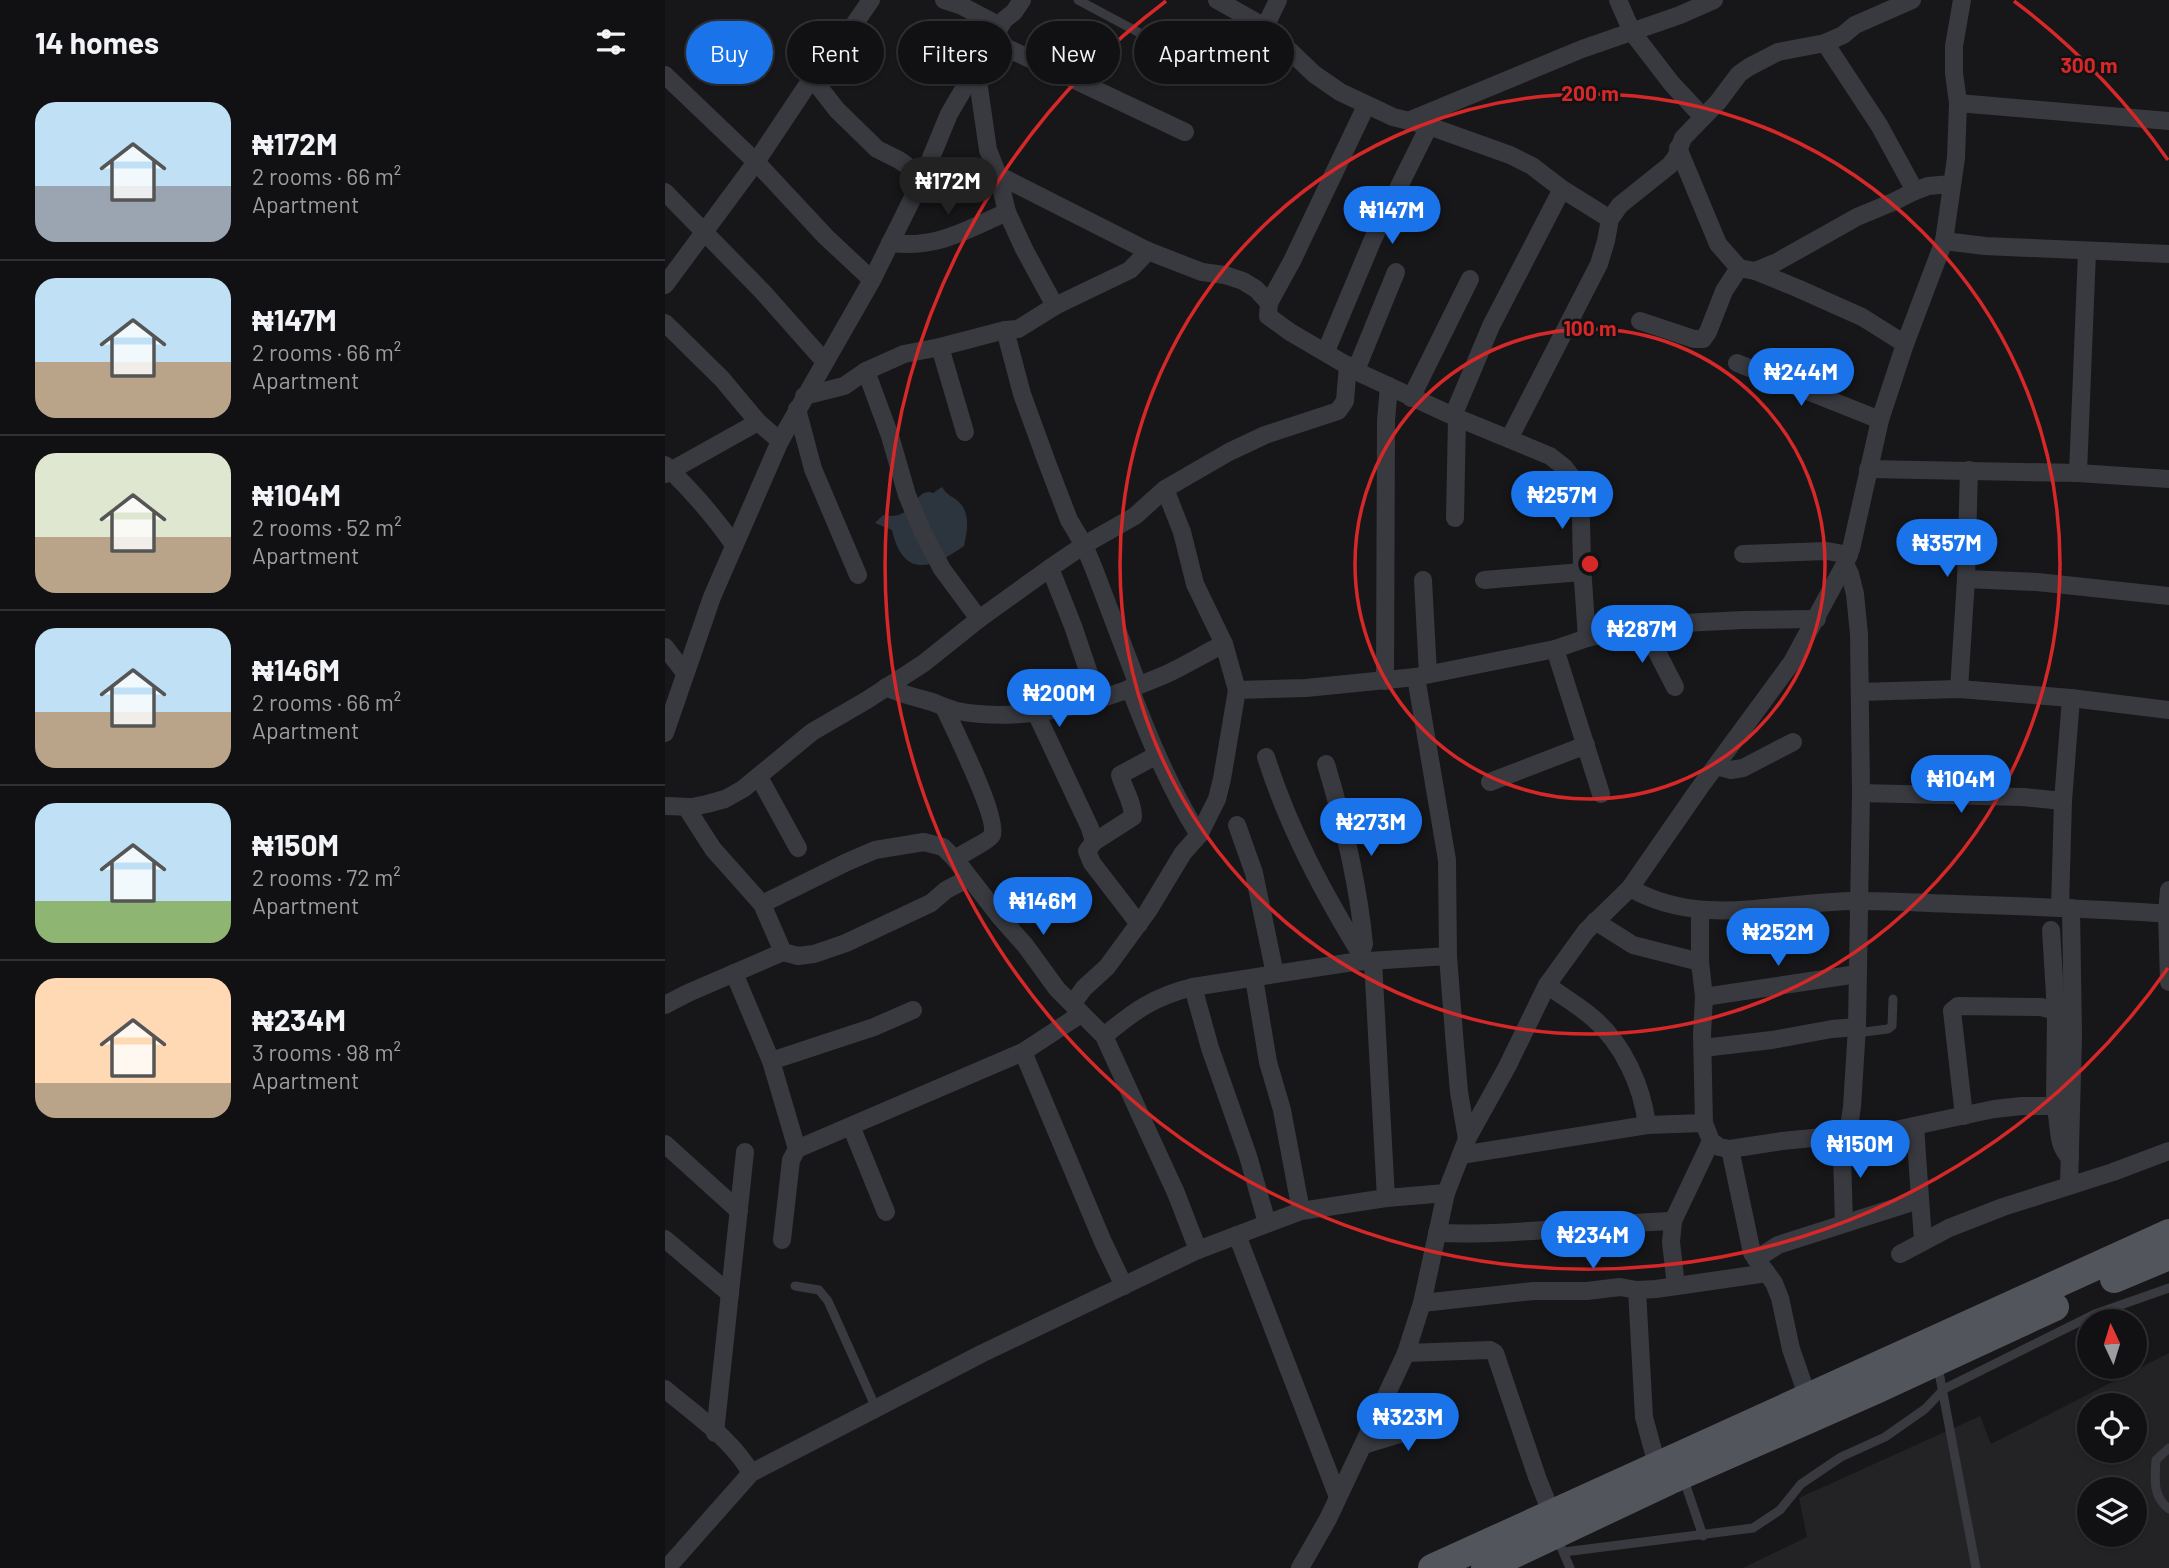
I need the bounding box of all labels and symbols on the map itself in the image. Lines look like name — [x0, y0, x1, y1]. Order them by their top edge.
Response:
text: 300 m — [2060, 52, 2118, 77]
text: 200 m — [1561, 80, 1619, 105]
pin: ₦172M — [899, 158, 997, 217]
pin: ₦147M — [1343, 187, 1441, 246]
text: 100 m — [1563, 315, 1617, 340]
pin: ₦244M — [1752, 348, 1850, 408]
pin: ₦257M — [1513, 472, 1611, 531]
pin: ₦357M — [1898, 520, 1996, 579]
centre of rings — [1578, 552, 1602, 576]
pin: ₦287M — [1593, 606, 1691, 665]
pin: ₦200M — [1010, 670, 1108, 729]
pin: ₦104M — [1912, 756, 2010, 815]
pin: ₦273M — [1322, 798, 1420, 858]
pin: ₦146M — [994, 878, 1092, 937]
pin: ₦252M — [1729, 908, 1827, 968]
pin: ₦150M — [1811, 1120, 1909, 1180]
pin: ₦234M — [1544, 1212, 1642, 1271]
north arrow — [2077, 1309, 2147, 1379]
pin: ₦323M — [1359, 1394, 1457, 1453]

